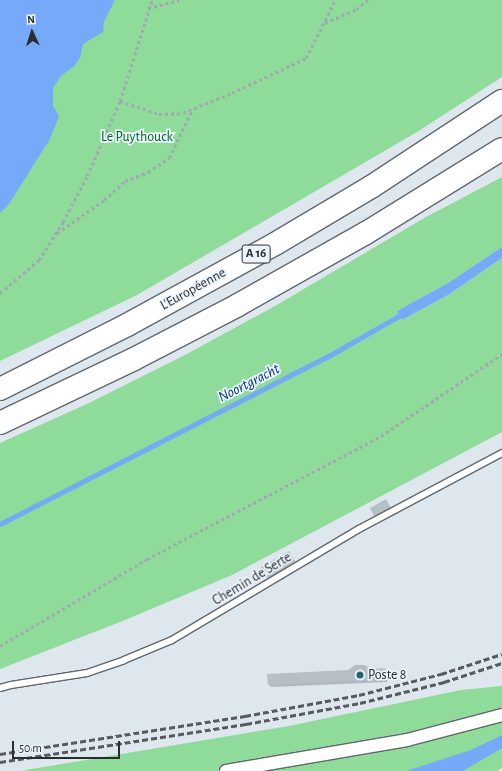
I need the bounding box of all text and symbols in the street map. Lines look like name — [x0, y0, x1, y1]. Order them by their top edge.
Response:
north arrow — [12, 12, 52, 52]
text: N — [27, 14, 35, 25]
park label: Le Puythouck — [101, 129, 173, 145]
road number: A 16 — [241, 243, 271, 265]
street label: L'Européenne — [157, 264, 229, 314]
water label: Noortgracht — [215, 360, 283, 406]
street label: Chemin de Serte — [209, 549, 295, 609]
place label: Poste 8 — [368, 667, 406, 683]
marker: Poste 8 — [355, 670, 365, 680]
scale bar — [14, 733, 122, 759]
text: 50 m — [19, 742, 42, 754]

